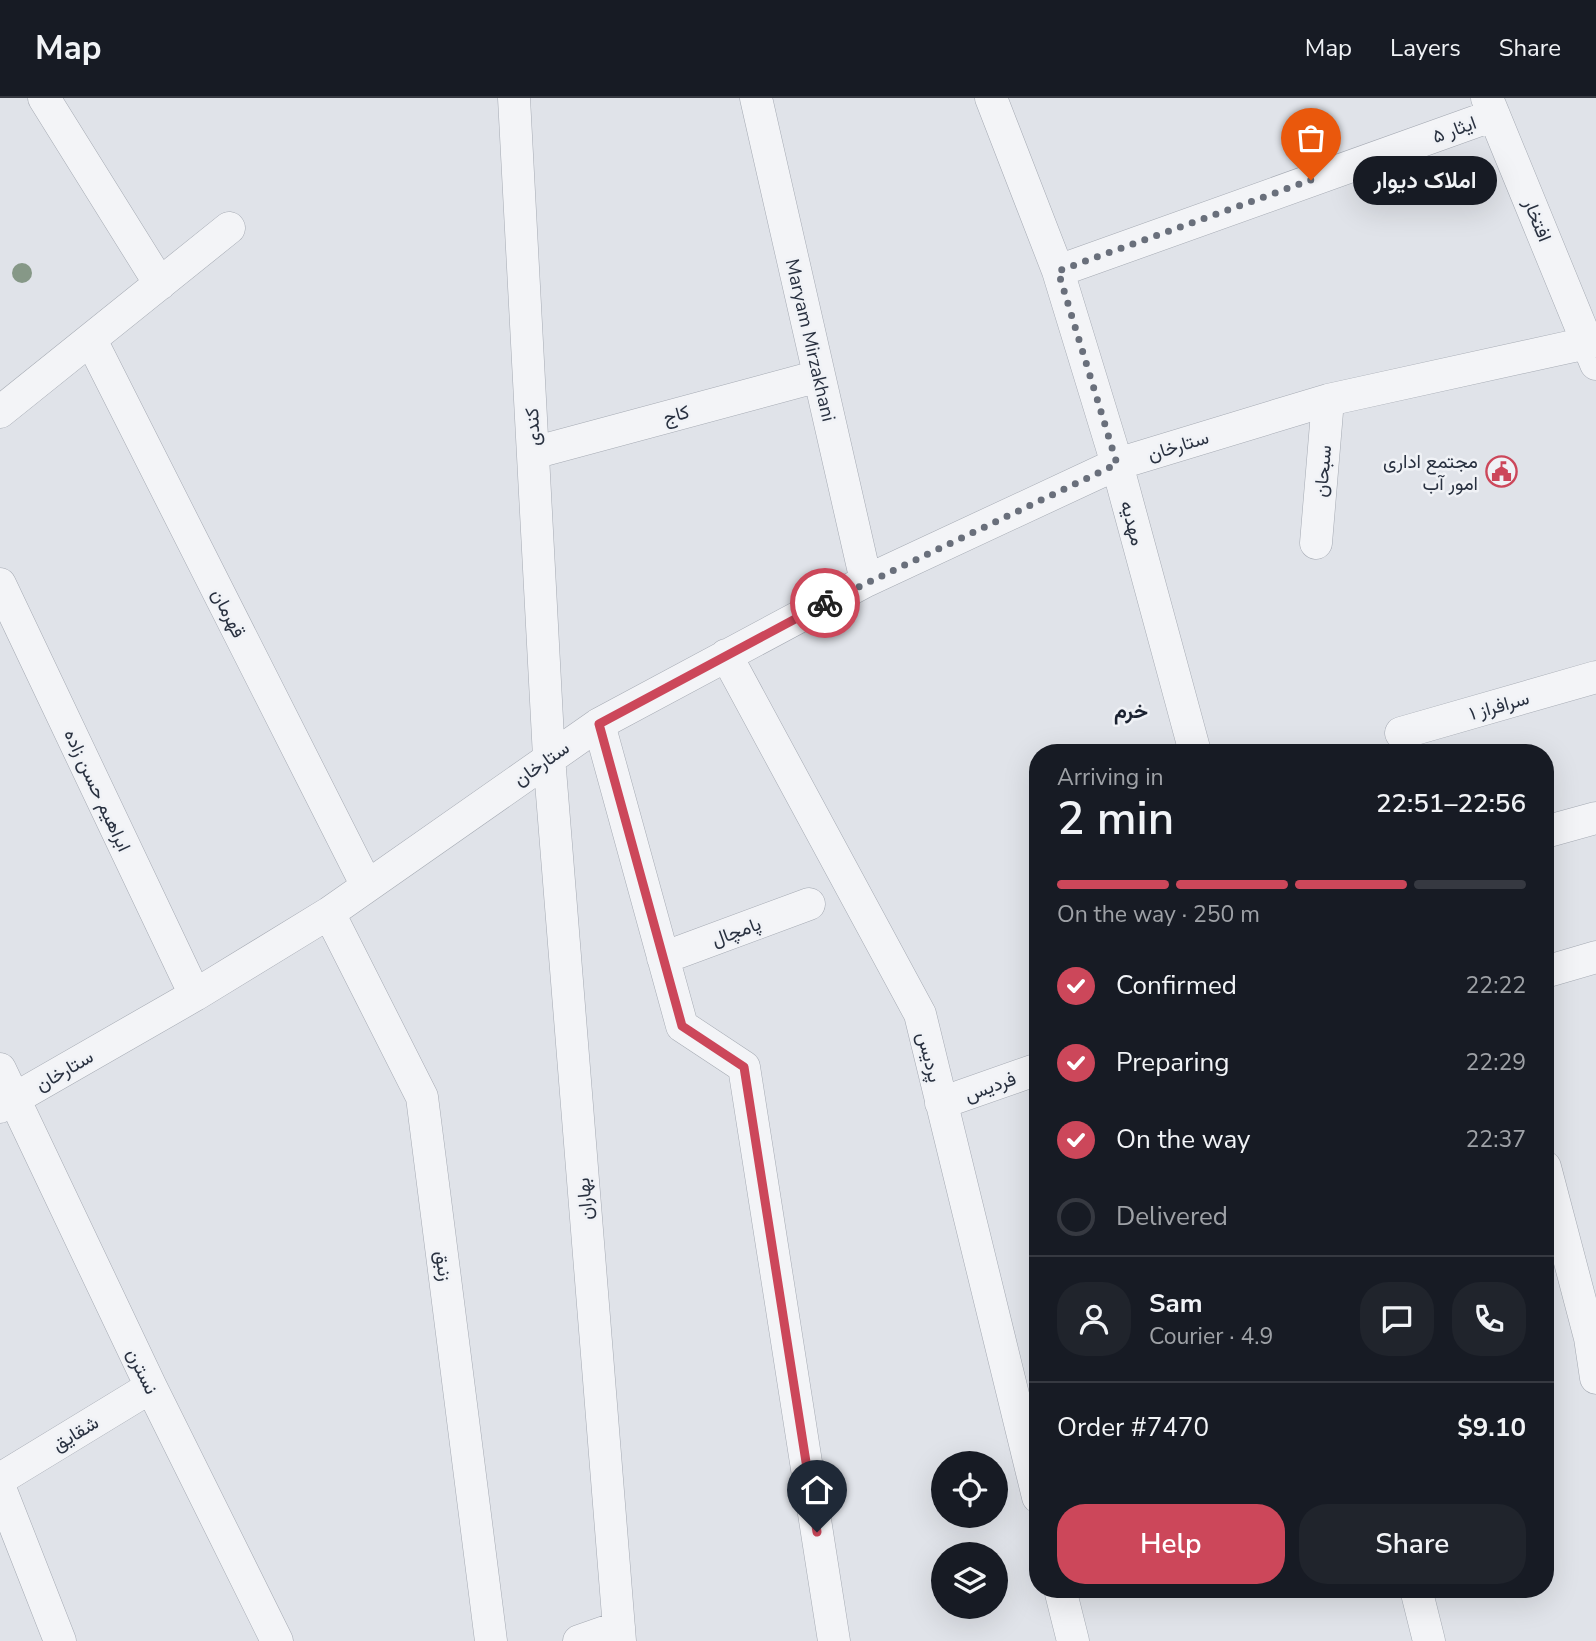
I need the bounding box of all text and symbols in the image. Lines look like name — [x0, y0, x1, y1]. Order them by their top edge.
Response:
text: Map — [35, 26, 102, 71]
text: Map — [1305, 32, 1352, 64]
text: Layers — [1390, 32, 1461, 64]
text: Share — [1499, 32, 1561, 64]
pin — [1281, 108, 1341, 180]
street label: ایثار ۵ — [1429, 110, 1480, 150]
icon: bag — [1292, 119, 1330, 157]
callout: املاک دیوار — [1353, 155, 1496, 204]
text: املاک دیوار — [1373, 165, 1477, 196]
street label: افتخار — [1516, 194, 1557, 246]
street label: Maryam Mirzakhani — [779, 256, 841, 424]
street label: کاج — [660, 399, 692, 431]
street label: کندی — [519, 407, 547, 447]
street label: ستارخان — [1144, 424, 1212, 468]
street label: سبحان — [1308, 444, 1338, 498]
place label: مجتمع اداری امور آب — [1383, 449, 1478, 497]
public building icon: مجتمع اداری امور آب — [1484, 455, 1518, 489]
street label: مهدیه — [1114, 498, 1150, 549]
courier — [790, 568, 860, 638]
street label: قهرمان — [205, 584, 251, 643]
icon: bike — [806, 584, 844, 622]
street label: سرافراز ۱ — [1466, 685, 1532, 727]
district label: خرم — [1114, 697, 1148, 725]
street label: ابراهیم حسن زاده — [57, 725, 137, 856]
street label: ستارخان — [508, 735, 575, 792]
text: Arriving in — [1057, 762, 1164, 793]
text: 22:51–22:56 — [1376, 786, 1526, 821]
text: 2 min — [1057, 787, 1174, 850]
text: On the way · 250 m — [1057, 899, 1260, 930]
street label: پامچال — [708, 911, 765, 953]
icon: check — [1057, 967, 1095, 1005]
text: Confirmed — [1116, 968, 1237, 1003]
text: 22:22 — [1466, 970, 1526, 1001]
street label: پردیس — [910, 1029, 948, 1085]
street label: ستارخان — [31, 1044, 98, 1098]
icon: check — [1057, 1044, 1095, 1082]
text: Preparing — [1116, 1045, 1229, 1080]
text: 22:29 — [1466, 1047, 1526, 1078]
street label: فردیس — [961, 1066, 1020, 1108]
icon: check — [1057, 1121, 1095, 1159]
text: On the way — [1116, 1122, 1250, 1157]
text: 22:37 — [1466, 1124, 1526, 1155]
street label: بهاران — [570, 1177, 600, 1221]
text: Delivered — [1116, 1199, 1228, 1234]
street label: زنبق — [428, 1249, 458, 1283]
button: person — [1057, 1282, 1131, 1356]
button: chat — [1360, 1282, 1434, 1356]
button: phone — [1452, 1282, 1526, 1356]
text: Sam — [1149, 1286, 1202, 1321]
text: Courier · 4.9 — [1149, 1321, 1273, 1352]
street label: نسترن — [120, 1344, 164, 1399]
street label: شقایق — [47, 1410, 104, 1458]
text: Order #7470 — [1057, 1410, 1209, 1445]
text: $9.10 — [1457, 1410, 1526, 1445]
map controls — [931, 1451, 1008, 1619]
button: locate — [931, 1451, 1008, 1528]
pin — [787, 1460, 847, 1532]
icon: home — [798, 1471, 836, 1509]
button: Help — [1057, 1504, 1285, 1584]
button: Share — [1299, 1504, 1526, 1584]
button: layers — [931, 1542, 1008, 1619]

